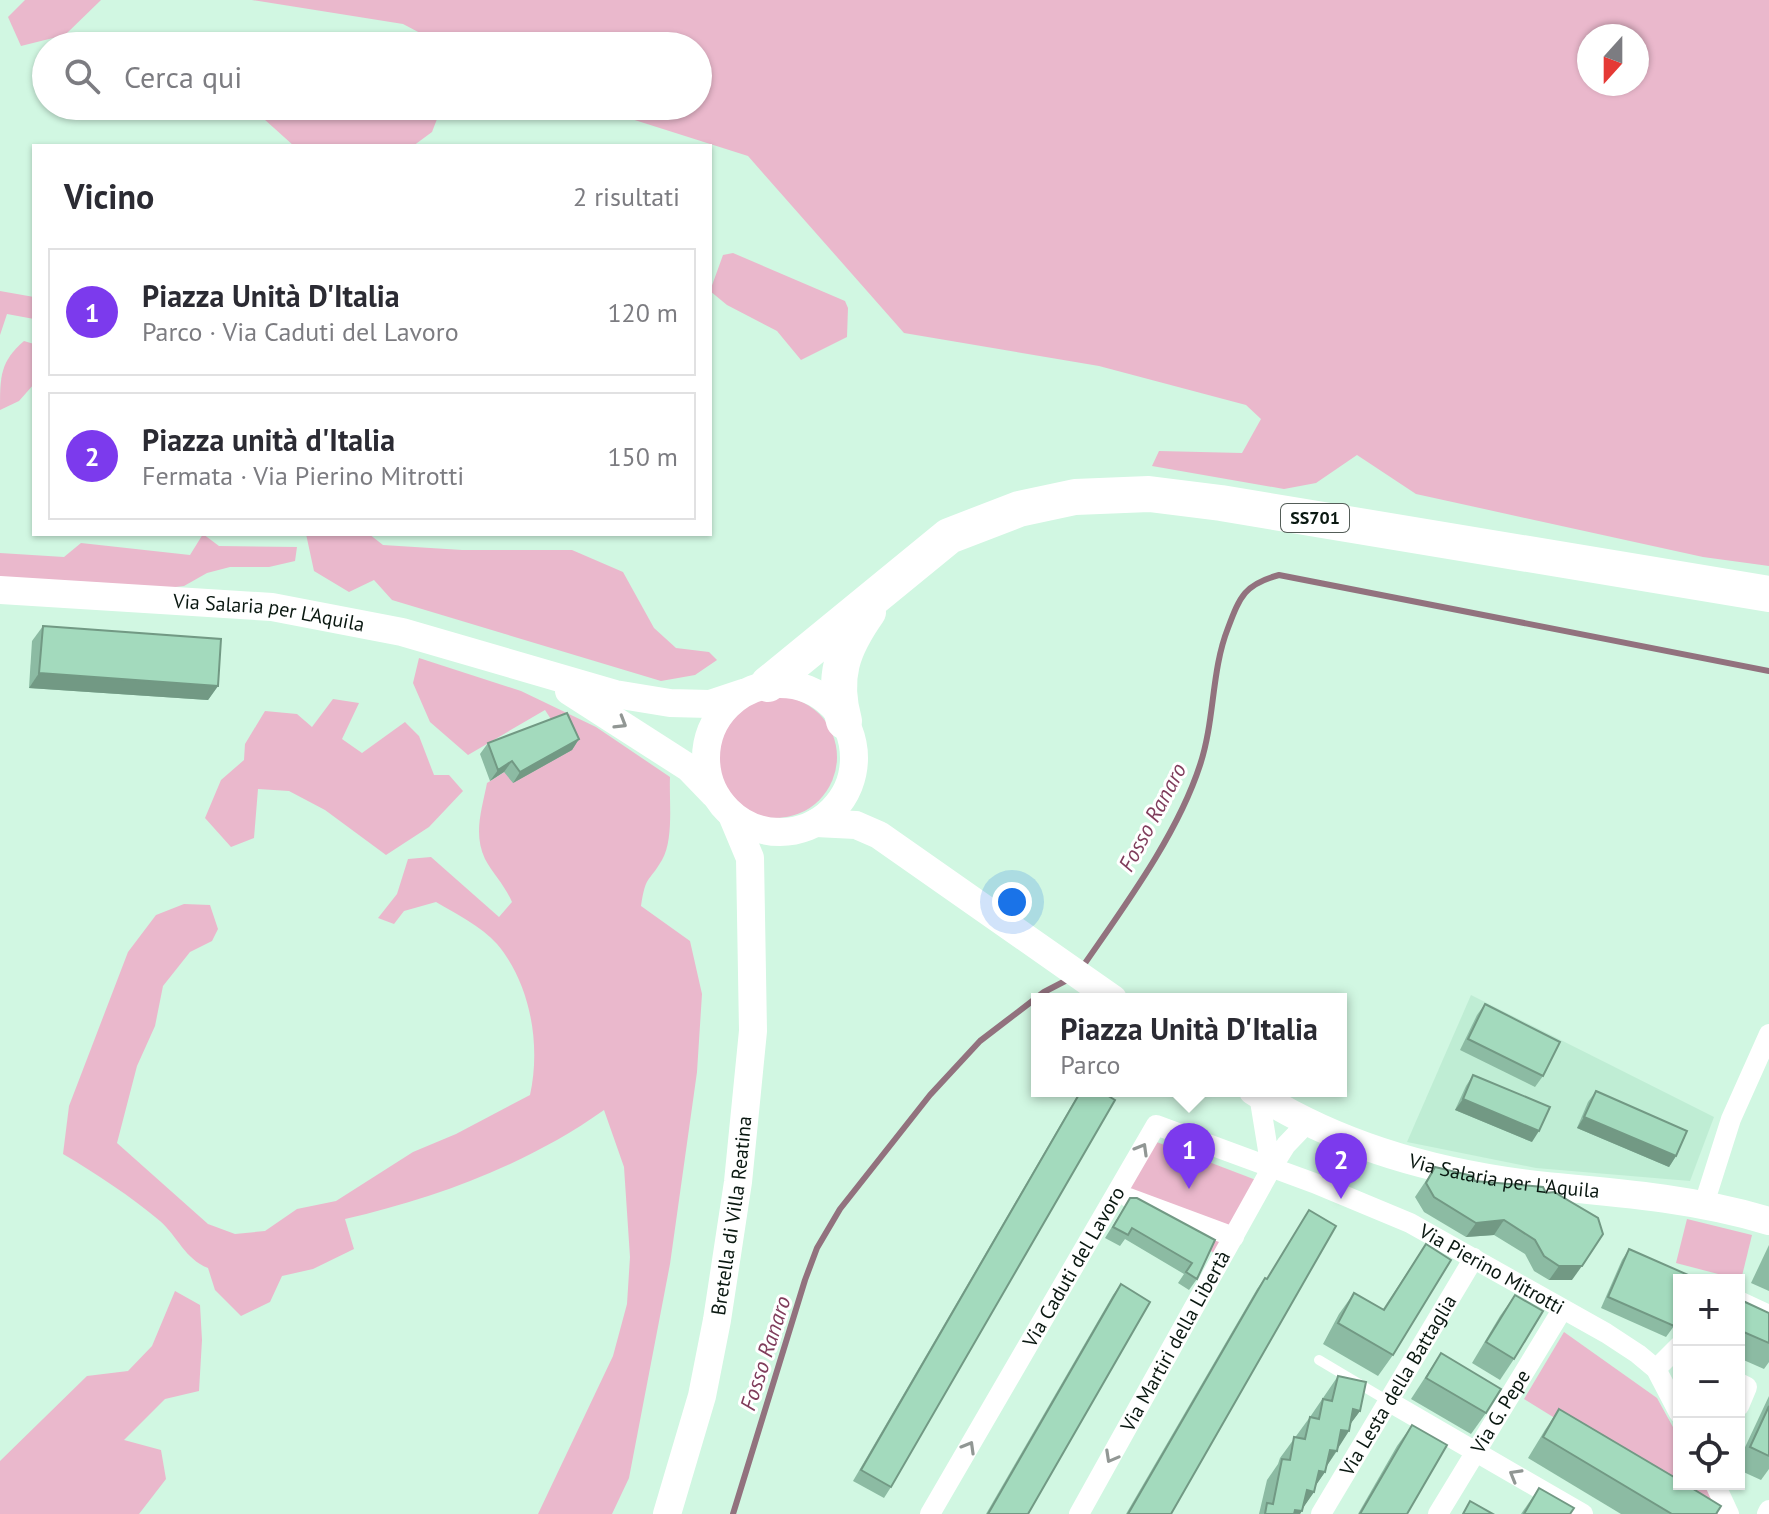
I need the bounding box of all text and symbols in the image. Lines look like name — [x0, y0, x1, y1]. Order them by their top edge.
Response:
north arrow — [1577, 24, 1649, 96]
search box — [32, 32, 712, 120]
icon: search — [60, 54, 104, 98]
text: Cerca qui — [124, 57, 242, 96]
text: Vicino — [64, 174, 154, 218]
text: 2 risultati — [573, 180, 680, 213]
text: Piazza Unità D'Italia — [142, 276, 400, 315]
text: 1 — [85, 296, 99, 329]
text: 120 m — [607, 296, 678, 329]
text: Parco · Via Caduti del Lavoro — [142, 315, 459, 348]
text: Piazza unità d'Italia — [142, 420, 395, 459]
text: 2 — [85, 440, 99, 473]
text: 150 m — [607, 440, 678, 473]
text: Fermata · Via Pierino Mitrotti — [142, 459, 464, 492]
road number: SS701 — [1281, 504, 1349, 532]
street label: Via Salaria per L'Aquila — [171, 588, 367, 637]
one-way arrow — [613, 713, 627, 728]
water label: Fosso Ranaro — [1112, 758, 1192, 876]
your location — [992, 882, 1032, 922]
popup — [1031, 993, 1347, 1097]
text: Piazza Unità D'Italia — [1060, 1009, 1318, 1048]
text: Parco — [1060, 1048, 1121, 1081]
street label: Bretella di Villa Reatina — [705, 1115, 757, 1317]
pin: 1 — [1163, 1123, 1215, 1189]
pin: 2 — [1315, 1133, 1367, 1199]
one-way arrow — [1132, 1143, 1148, 1158]
street label: Via Salaria per L'Aquila — [1405, 1147, 1601, 1204]
street label: Via Caduti del Lavoro — [1016, 1182, 1131, 1353]
street label: Via Pierino Mitrotti — [1414, 1217, 1569, 1320]
street label: Via Martiri della Libertà — [1114, 1246, 1236, 1437]
map controls — [1673, 1274, 1745, 1490]
button: + — [1673, 1274, 1745, 1346]
street label: Via Lesta della Battaglia — [1333, 1290, 1462, 1481]
water label: Fosso Ranaro — [733, 1292, 797, 1414]
button: − — [1673, 1346, 1745, 1418]
street label: Via G. Pepe — [1464, 1365, 1536, 1459]
button: locate — [1673, 1418, 1745, 1490]
one-way arrow — [959, 1441, 975, 1455]
one-way arrow — [1105, 1449, 1121, 1463]
one-way arrow — [1509, 1469, 1524, 1485]

